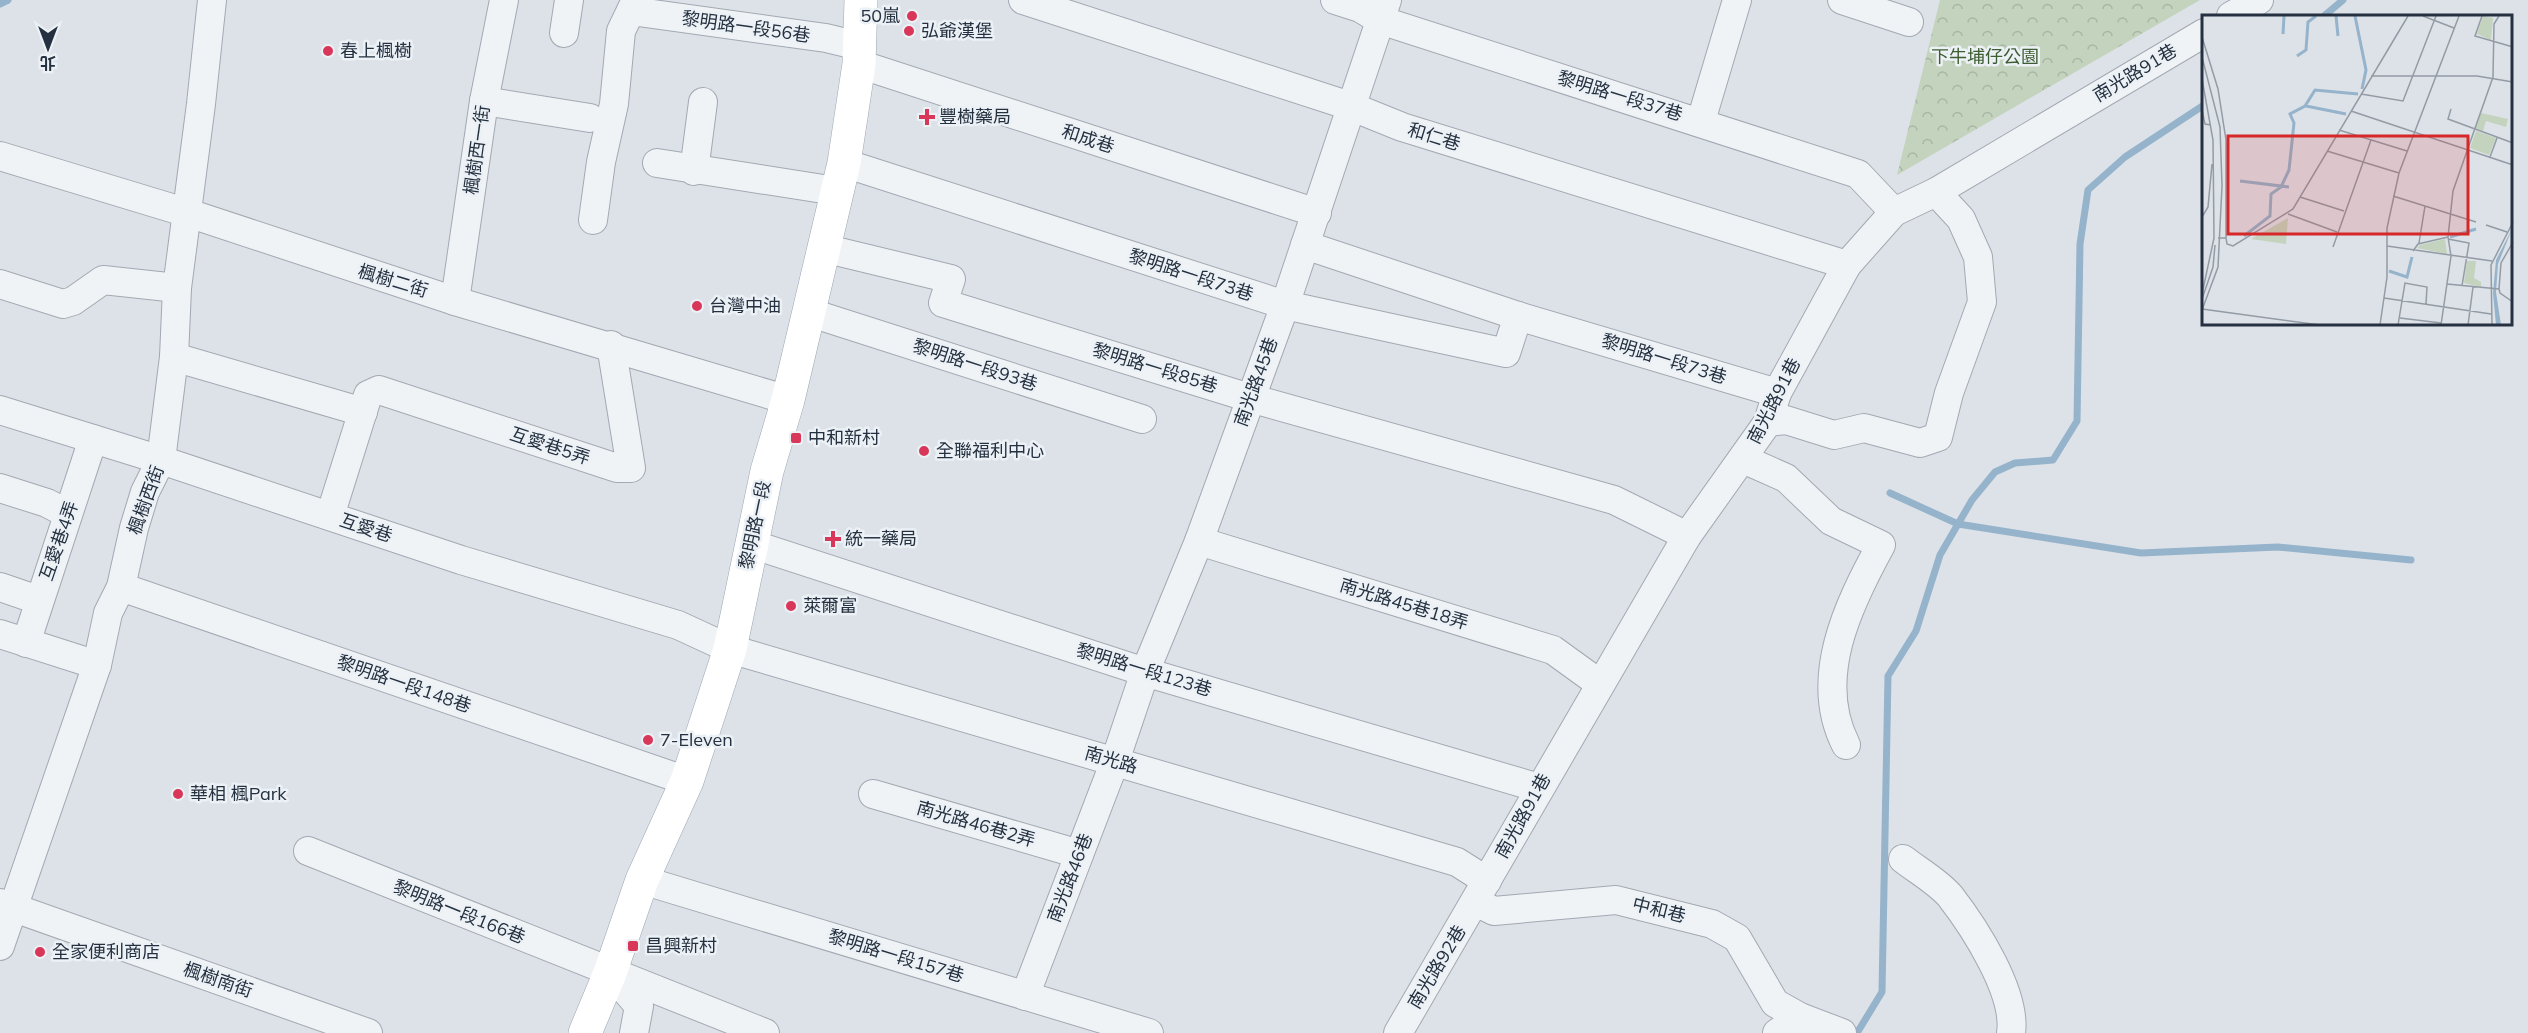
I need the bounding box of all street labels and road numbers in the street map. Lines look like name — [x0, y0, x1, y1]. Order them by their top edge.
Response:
street label: 黎明路一段56巷 — [680, 6, 812, 47]
street label: 南光路91巷 — [2089, 39, 2181, 107]
street label: 黎明路一段37巷 — [1555, 66, 1685, 125]
street label: 楓樹西一街 — [459, 104, 494, 196]
street label: 和仁巷 — [1405, 118, 1463, 155]
street label: 和成巷 — [1059, 119, 1117, 158]
street label: 黎明路一段73巷 — [1126, 244, 1256, 305]
street label: 楓樹二街 — [355, 259, 431, 302]
street label: 黎明路一段73巷 — [1599, 329, 1729, 388]
street label: 黎明路一段93巷 — [910, 334, 1040, 395]
street label: 南光路45巷 — [1229, 334, 1282, 430]
street label: 黎明路一段85巷 — [1090, 338, 1220, 397]
street label: 南光路91巷 — [1742, 354, 1805, 448]
street label: 互愛巷5弄 — [507, 422, 593, 469]
street label: 楓樹西街 — [122, 462, 169, 538]
street label: 黎明路一段 — [734, 478, 775, 571]
street label: 互愛巷4弄 — [34, 498, 83, 584]
street label: 互愛巷 — [337, 508, 395, 547]
street label: 南光路45巷18弄 — [1337, 573, 1471, 634]
street label: 黎明路一段123巷 — [1074, 638, 1215, 701]
street label: 黎明路一段148巷 — [334, 650, 474, 717]
street label: 南光路 — [1082, 741, 1140, 778]
street label: 南光路91巷 — [1490, 769, 1555, 862]
street label: 南光路46巷2弄 — [914, 796, 1038, 851]
street label: 南光路46巷 — [1042, 830, 1097, 926]
street label: 黎明路一段166巷 — [390, 875, 529, 948]
street label: 中和巷 — [1630, 892, 1688, 927]
street label: 南光路92巷 — [1403, 921, 1471, 1013]
street label: 黎明路一段157巷 — [826, 924, 967, 987]
street label: 楓樹南街 — [180, 957, 256, 1002]

